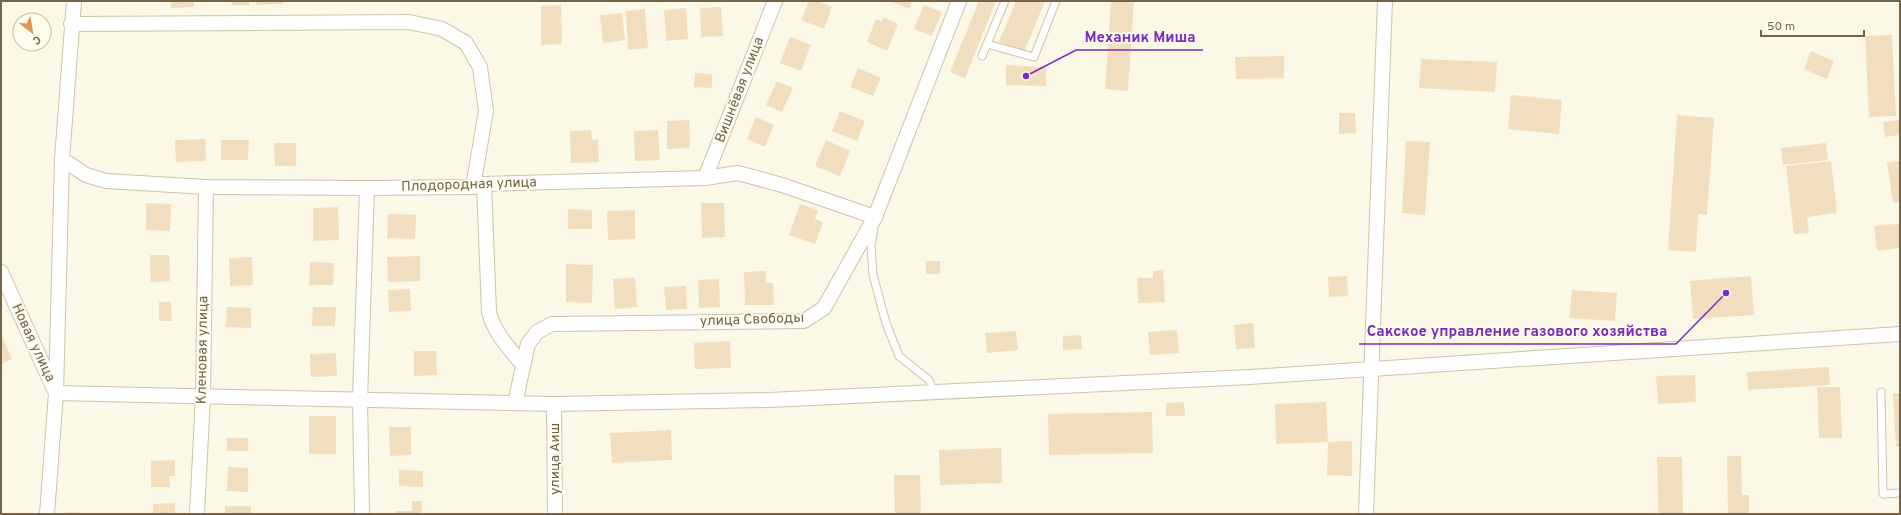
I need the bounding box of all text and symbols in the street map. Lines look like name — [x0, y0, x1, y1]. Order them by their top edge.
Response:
north arrow — [12, 12, 52, 52]
scale bar — [1761, 12, 1864, 38]
text: 50 m — [1767, 19, 1795, 35]
callout: Механик Миша — [1076, 23, 1203, 50]
text: Механик Миша — [1084, 29, 1196, 48]
text: С — [30, 32, 43, 48]
street label: Вишнёвая улица — [712, 35, 768, 145]
street label: Плодородная улица — [401, 174, 537, 196]
street label: Кленовая улица — [194, 296, 212, 404]
street label: Новая улица — [7, 301, 59, 385]
street label: улица Свободы — [700, 310, 804, 330]
callout: Сакское управление газового хозяйства — [1359, 317, 1676, 344]
text: Сакское управление газового хозяйства — [1367, 323, 1667, 342]
street label: улица Аиш — [547, 423, 564, 495]

